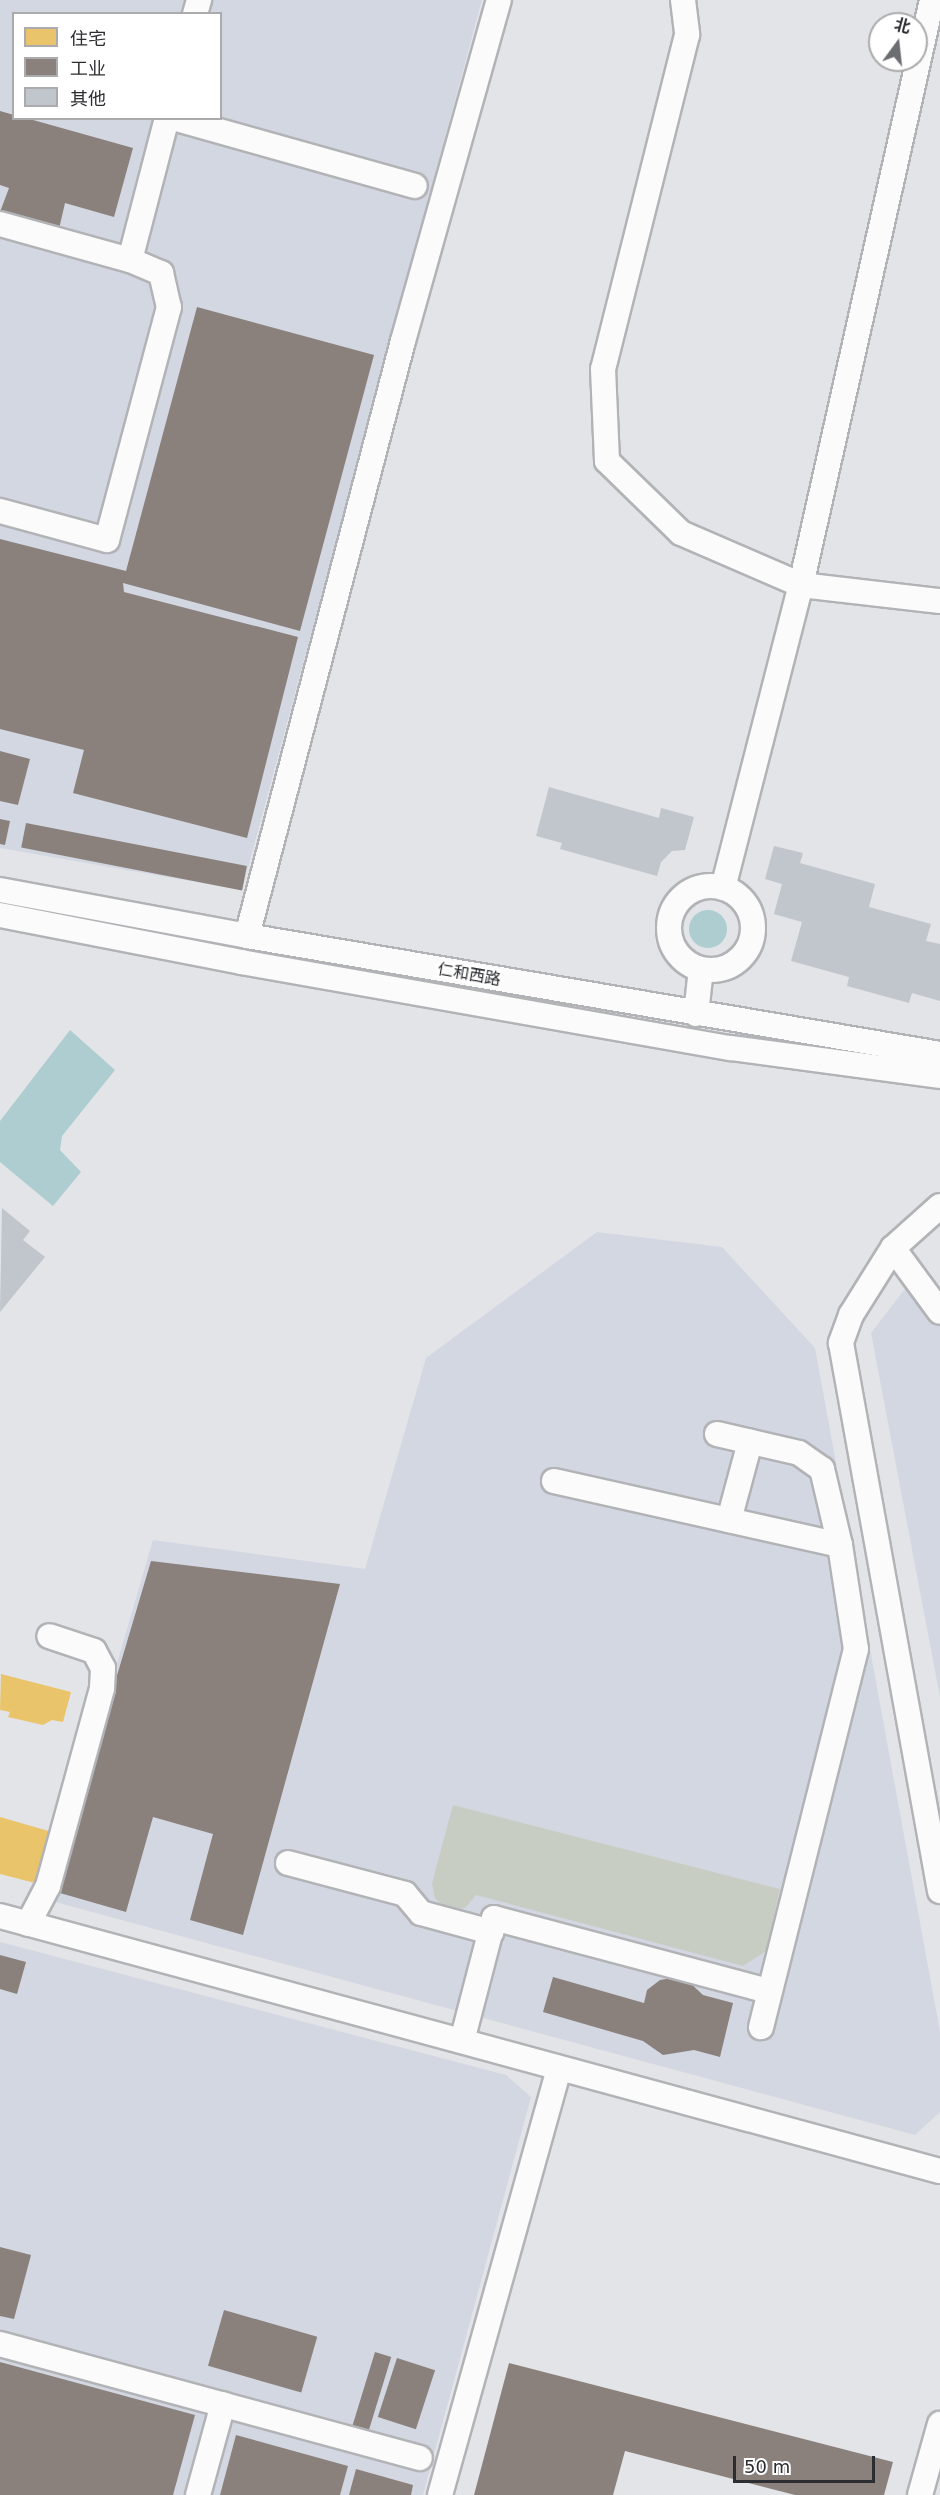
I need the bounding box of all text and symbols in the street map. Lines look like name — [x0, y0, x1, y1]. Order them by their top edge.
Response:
legend — [12, 12, 222, 120]
north arrow — [868, 12, 928, 72]
text: 北 — [892, 15, 912, 37]
text: 住宅 — [70, 28, 106, 49]
text: 工业 — [70, 58, 106, 79]
text: 其他 — [70, 88, 106, 109]
street label: 仁和西路 — [436, 960, 502, 990]
scale bar — [736, 2444, 878, 2482]
text: 50 m — [744, 2456, 790, 2477]

